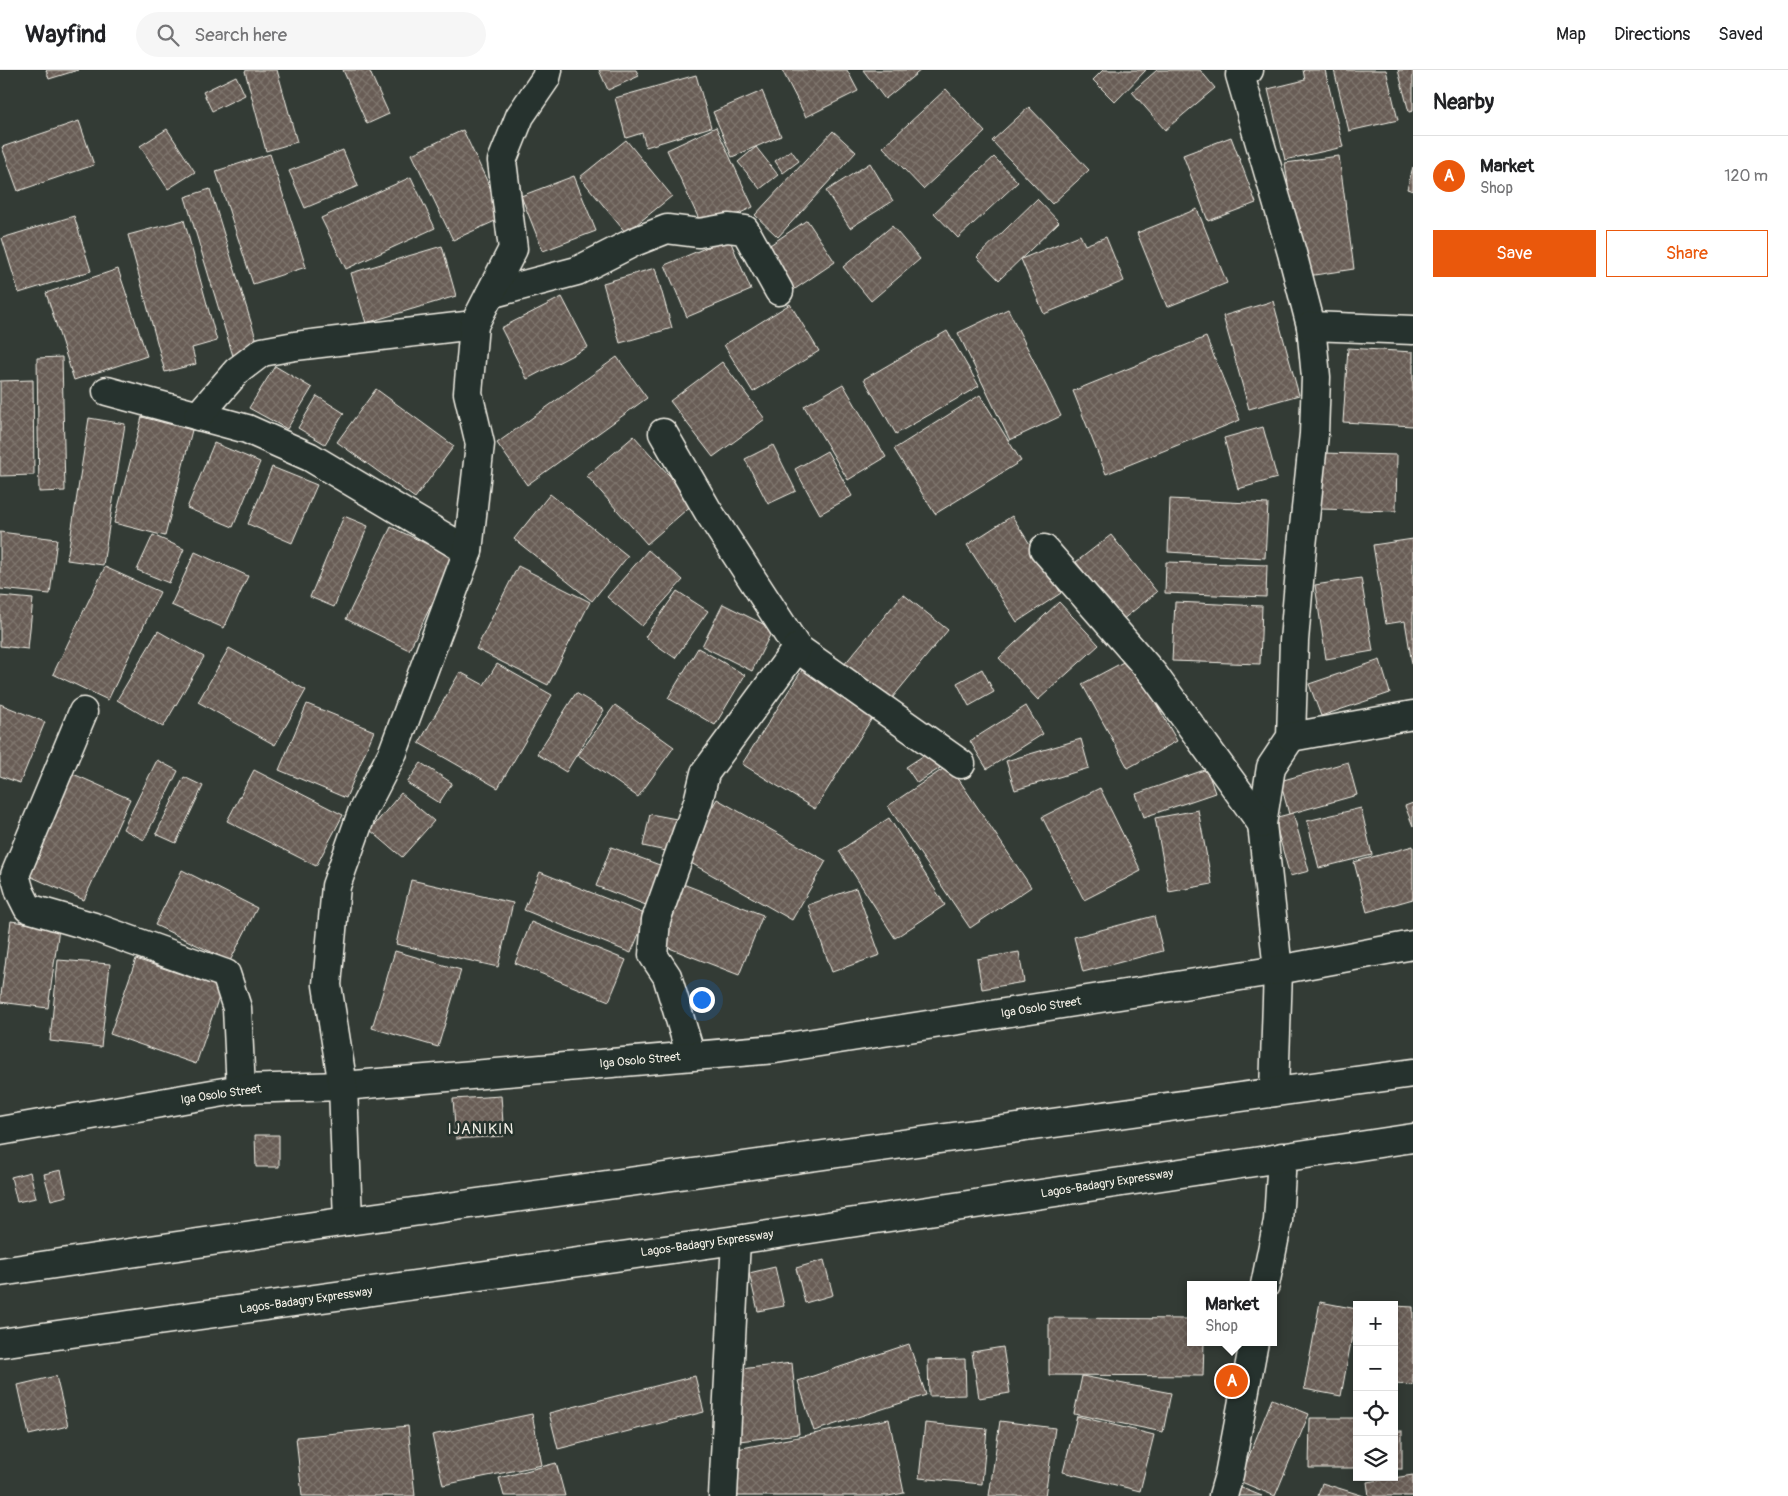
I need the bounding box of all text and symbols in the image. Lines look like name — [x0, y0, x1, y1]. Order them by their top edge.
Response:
search box — [136, 12, 486, 57]
text: Wayfind — [25, 20, 106, 49]
icon: search — [154, 21, 182, 49]
text: Search here — [194, 23, 287, 47]
text: Map — [1556, 23, 1586, 46]
text: Directions — [1614, 23, 1690, 46]
text: Saved — [1718, 23, 1763, 46]
text: Nearby — [1433, 89, 1494, 116]
text: Market — [1480, 154, 1534, 178]
text: A — [1444, 166, 1454, 186]
text: 120 m — [1724, 166, 1768, 186]
text: Shop — [1480, 178, 1513, 198]
button: Save — [1433, 230, 1596, 277]
button: Share — [1606, 230, 1768, 277]
your location — [689, 987, 715, 1013]
street label: Iga Osolo Street — [1000, 994, 1083, 1021]
street label: Iga Osolo Street — [599, 1049, 681, 1072]
street label: Iga Osolo Street — [180, 1081, 263, 1108]
district label: IJANIKIN — [448, 1120, 514, 1139]
street label: Lagos-Badagry Expressway — [1040, 1166, 1174, 1201]
street label: Lagos-Badagry Expressway — [640, 1227, 774, 1260]
popup — [1187, 1281, 1277, 1346]
street label: Lagos-Badagry Expressway — [239, 1284, 373, 1317]
text: Market — [1205, 1292, 1259, 1316]
map controls — [1353, 1301, 1398, 1481]
button: + — [1353, 1301, 1398, 1346]
text: Shop — [1205, 1316, 1238, 1336]
button: − — [1353, 1346, 1398, 1391]
pin: A — [1216, 1362, 1248, 1400]
button: locate — [1353, 1391, 1398, 1436]
button: layers — [1353, 1436, 1398, 1481]

